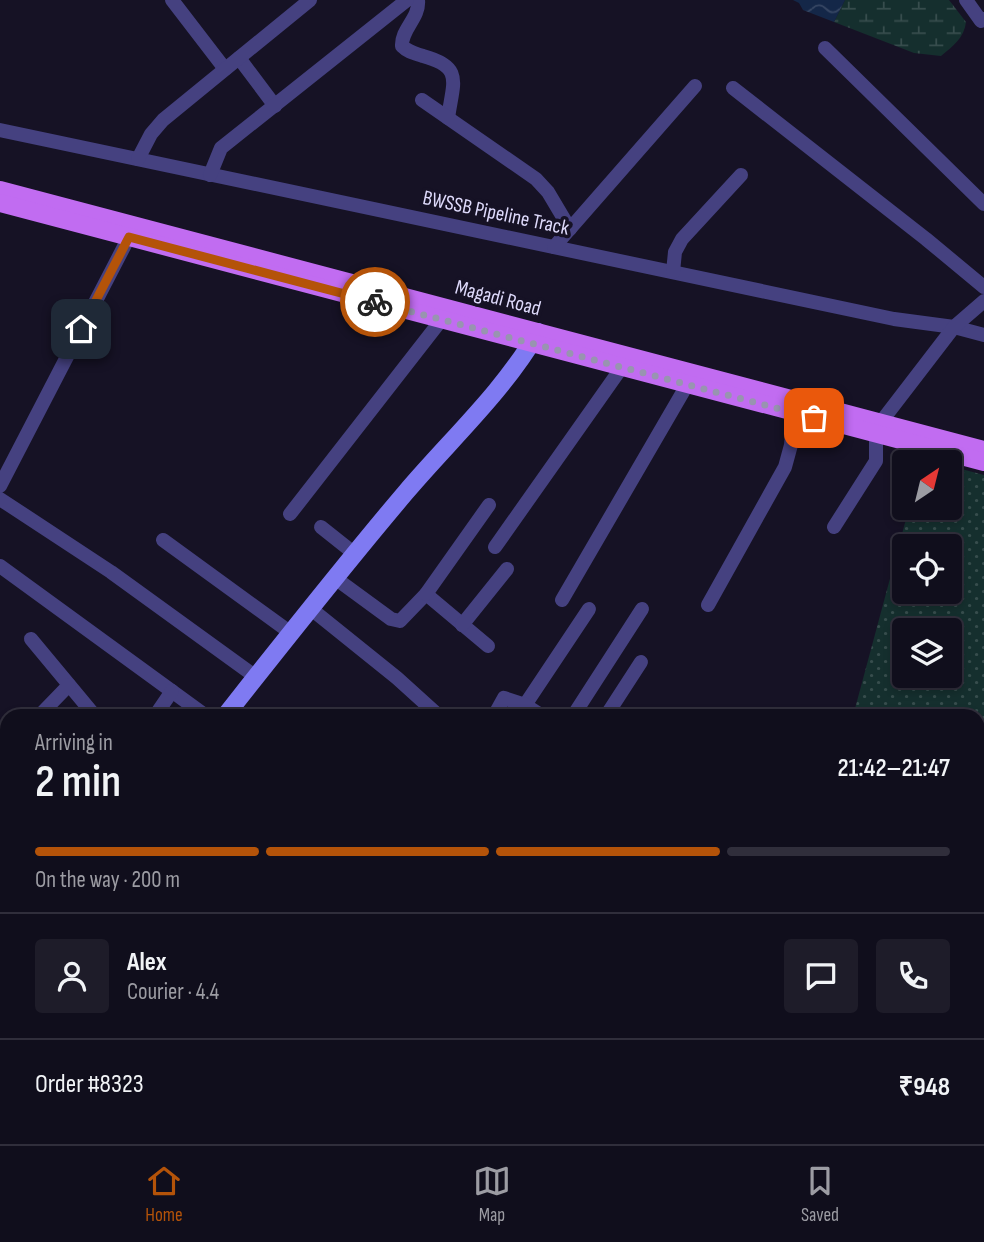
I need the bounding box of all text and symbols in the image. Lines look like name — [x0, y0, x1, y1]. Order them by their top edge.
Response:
street label: BWSSB Pipeline Track — [420, 185, 572, 241]
courier — [340, 267, 410, 337]
street label: Magadi Road — [452, 275, 544, 321]
icon: bike — [356, 283, 394, 321]
pin — [51, 299, 111, 359]
icon: home — [62, 310, 100, 348]
pin — [784, 388, 844, 448]
icon: bag — [795, 399, 833, 437]
north arrow — [892, 450, 962, 520]
map controls — [892, 450, 962, 688]
button: locate — [892, 534, 962, 604]
button: layers — [892, 618, 962, 688]
text: Arriving in — [35, 729, 113, 757]
text: 21:42–21:47 — [837, 753, 950, 784]
text: 2 min — [35, 755, 121, 810]
text: On the way · 200 m — [35, 866, 180, 894]
button: person — [35, 939, 109, 1013]
button: chat — [784, 939, 858, 1013]
button: phone — [876, 939, 950, 1013]
text: Alex — [127, 947, 167, 978]
text: Courier · 4.4 — [127, 978, 219, 1006]
text: Order #8323 — [35, 1069, 144, 1100]
text: ₹948 — [898, 1072, 950, 1103]
tab: Home — [145, 1162, 183, 1227]
tab: Map — [473, 1162, 511, 1227]
tab: Saved — [801, 1162, 839, 1227]

